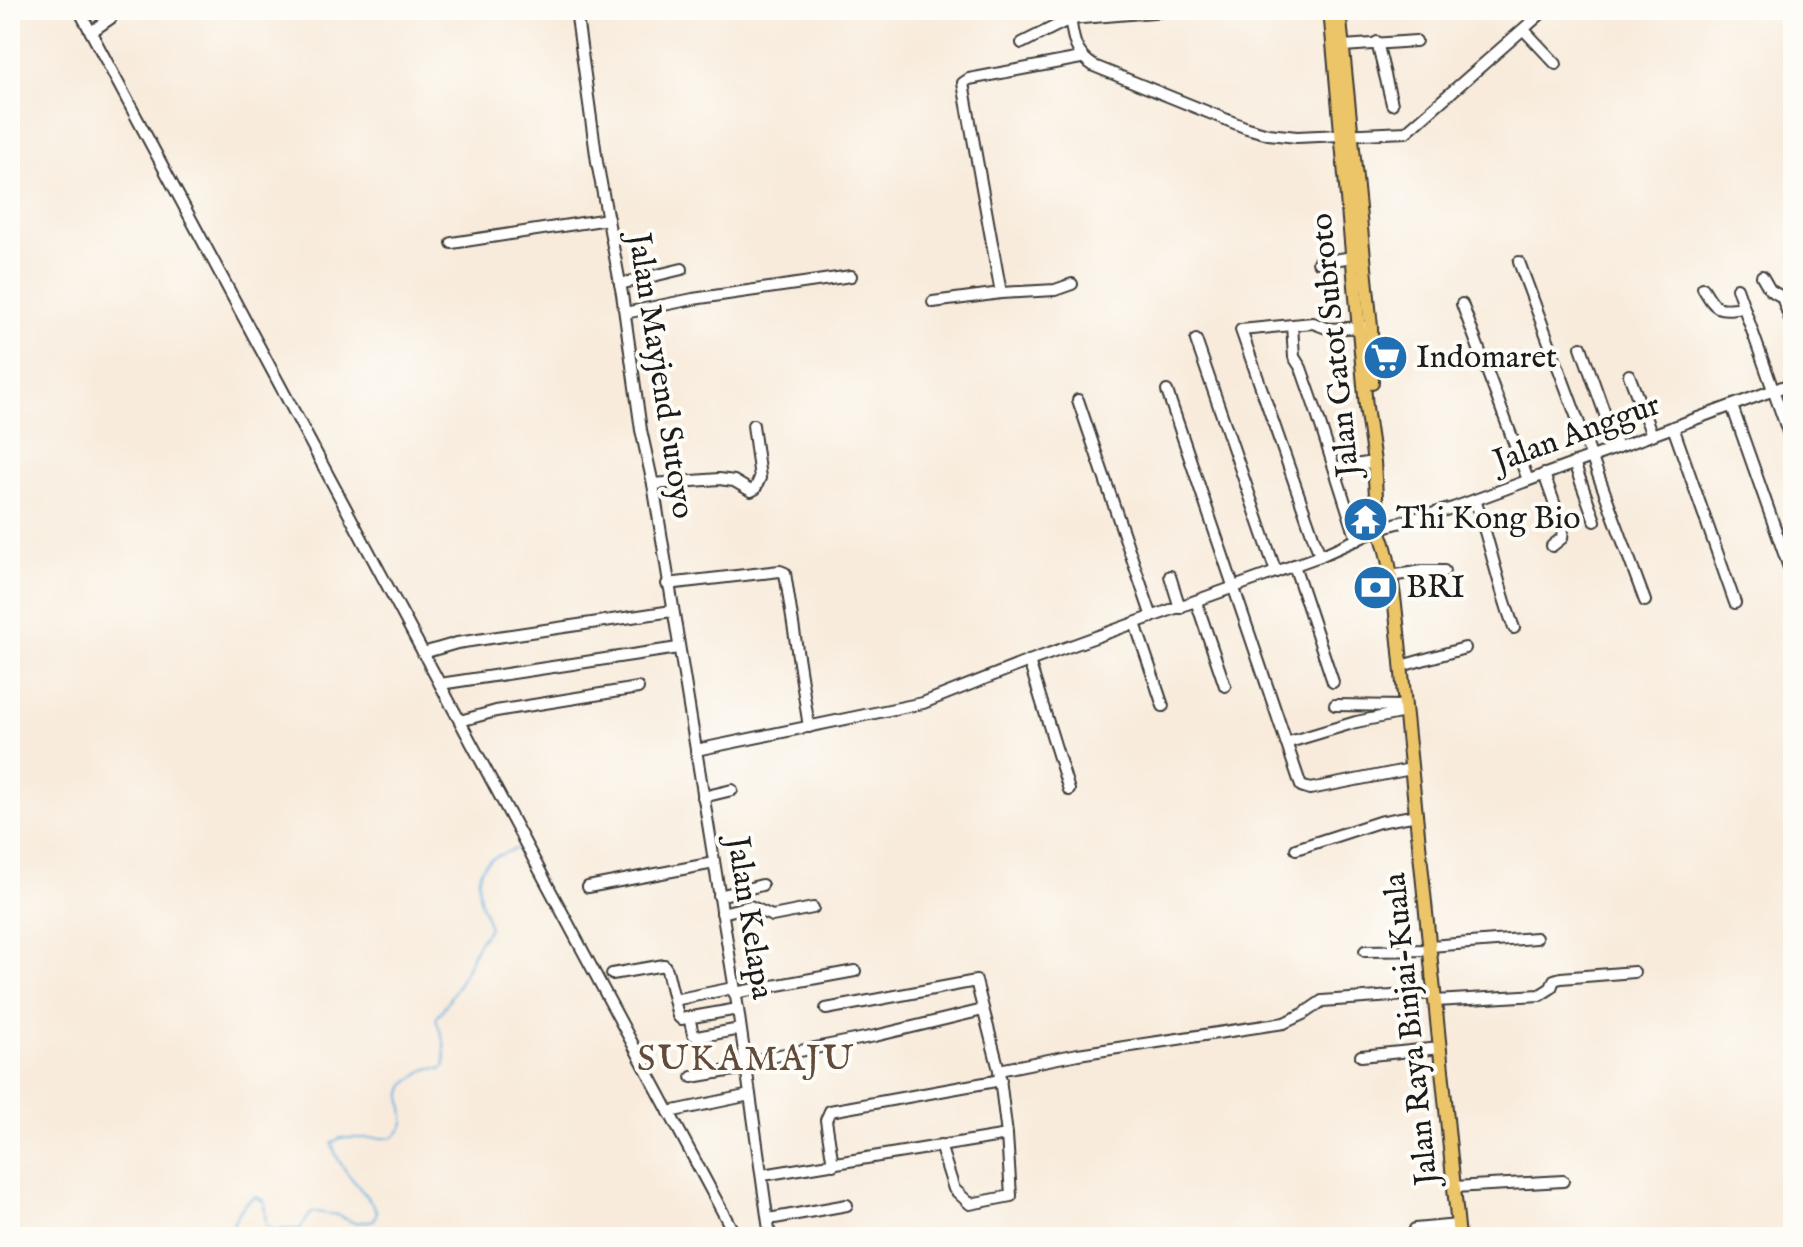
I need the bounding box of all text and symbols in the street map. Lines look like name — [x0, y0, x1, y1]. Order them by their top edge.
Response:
street label: Jalan Gatot Subroto — [1302, 211, 1371, 482]
street label: Jalan Mayjend Sutoyo — [617, 227, 703, 522]
supermarket icon: Indomaret — [1361, 334, 1409, 382]
place label: Indomaret — [1416, 338, 1557, 379]
street label: Jalan Anggur — [1485, 385, 1666, 484]
temple icon: Thi Kong Bio — [1341, 495, 1389, 543]
place label: Thi Kong Bio — [1396, 499, 1580, 540]
bank icon: BRI — [1351, 564, 1399, 612]
place label: BRI — [1406, 568, 1465, 609]
street label: Jalan Kelapa — [715, 831, 782, 1002]
street label: Jalan Raya Binjai-Kuala — [1375, 870, 1449, 1190]
district label: SUKAMAJU — [637, 1037, 855, 1083]

